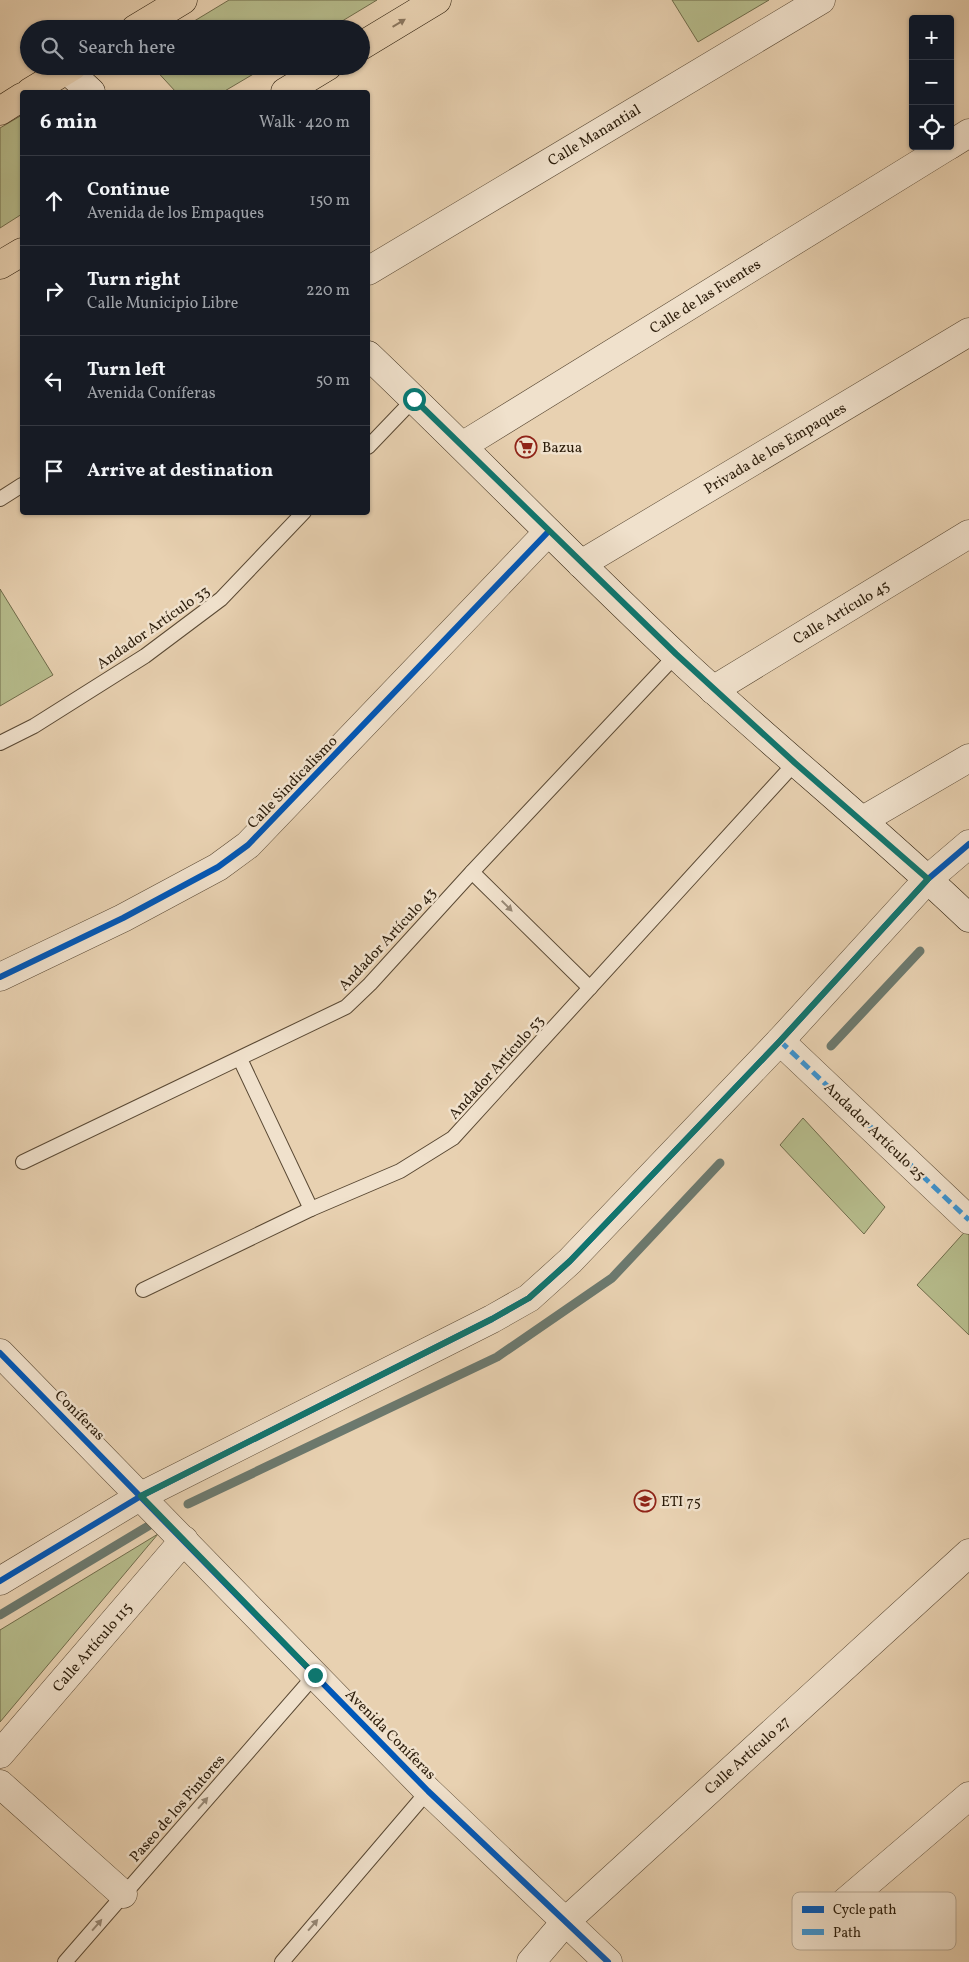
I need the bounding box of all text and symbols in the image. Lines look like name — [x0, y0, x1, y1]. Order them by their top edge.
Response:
map controls — [909, 15, 954, 150]
button: + — [909, 15, 954, 60]
one-way arrow — [392, 18, 405, 28]
search box — [20, 20, 370, 75]
icon: search — [38, 34, 66, 62]
text: Search here — [78, 35, 175, 61]
button: − — [909, 60, 954, 105]
street label: Calle Manantial — [544, 100, 645, 172]
button: locate — [909, 105, 954, 150]
text: 6 min — [40, 108, 97, 137]
text: Walk · 420 m — [259, 112, 350, 134]
text: Continue — [87, 177, 170, 203]
icon: ahead — [40, 187, 68, 215]
text: 150 m — [309, 190, 350, 212]
text: Avenida de los Empaques — [87, 203, 264, 225]
street label: Calle de las Fuentes — [646, 255, 765, 340]
text: Turn right — [87, 267, 180, 293]
icon: right — [40, 277, 68, 305]
text: 220 m — [306, 280, 350, 302]
text: Calle Municipio Libre — [87, 293, 238, 315]
text: Turn left — [87, 357, 166, 383]
icon: left — [40, 367, 68, 395]
text: 50 m — [316, 370, 350, 392]
text: Avenida Coníferas — [87, 383, 216, 405]
route start — [403, 388, 426, 411]
street label: Privada de los Empaques — [701, 398, 851, 500]
supermarket icon: Bazua — [514, 435, 538, 459]
place label: Bazua — [542, 438, 582, 459]
icon: arrive — [40, 457, 68, 485]
text: Arrive at destination — [87, 458, 273, 484]
street label: Calle Artículo 45 — [790, 576, 894, 650]
street label: Andador Artículo 33 — [93, 581, 215, 675]
street label: Calle Sindicalismo — [243, 732, 343, 834]
street label: Andador Artículo 43 — [335, 884, 442, 996]
one-way arrow — [501, 900, 513, 912]
street label: Andador Artículo 53 — [445, 1011, 550, 1125]
street label: Andador Artículo 25 — [819, 1078, 929, 1186]
street label: Coníferas — [49, 1386, 109, 1446]
school or university icon: ETI 75 — [633, 1489, 657, 1513]
place label: ETI 75 — [661, 1492, 701, 1513]
street label: Calle Artículo 115 — [48, 1599, 138, 1697]
route end — [304, 1664, 327, 1687]
street label: Avenida Coníferas — [340, 1685, 440, 1785]
street label: Calle Artículo 27 — [701, 1712, 795, 1800]
street label: Paseo de los Pintores — [126, 1751, 231, 1867]
one-way arrow — [198, 1796, 209, 1809]
legend — [792, 1892, 956, 1950]
text: Cycle path — [833, 1901, 897, 1920]
one-way arrow — [91, 1919, 102, 1932]
one-way arrow — [308, 1919, 319, 1932]
text: Path — [833, 1924, 861, 1943]

